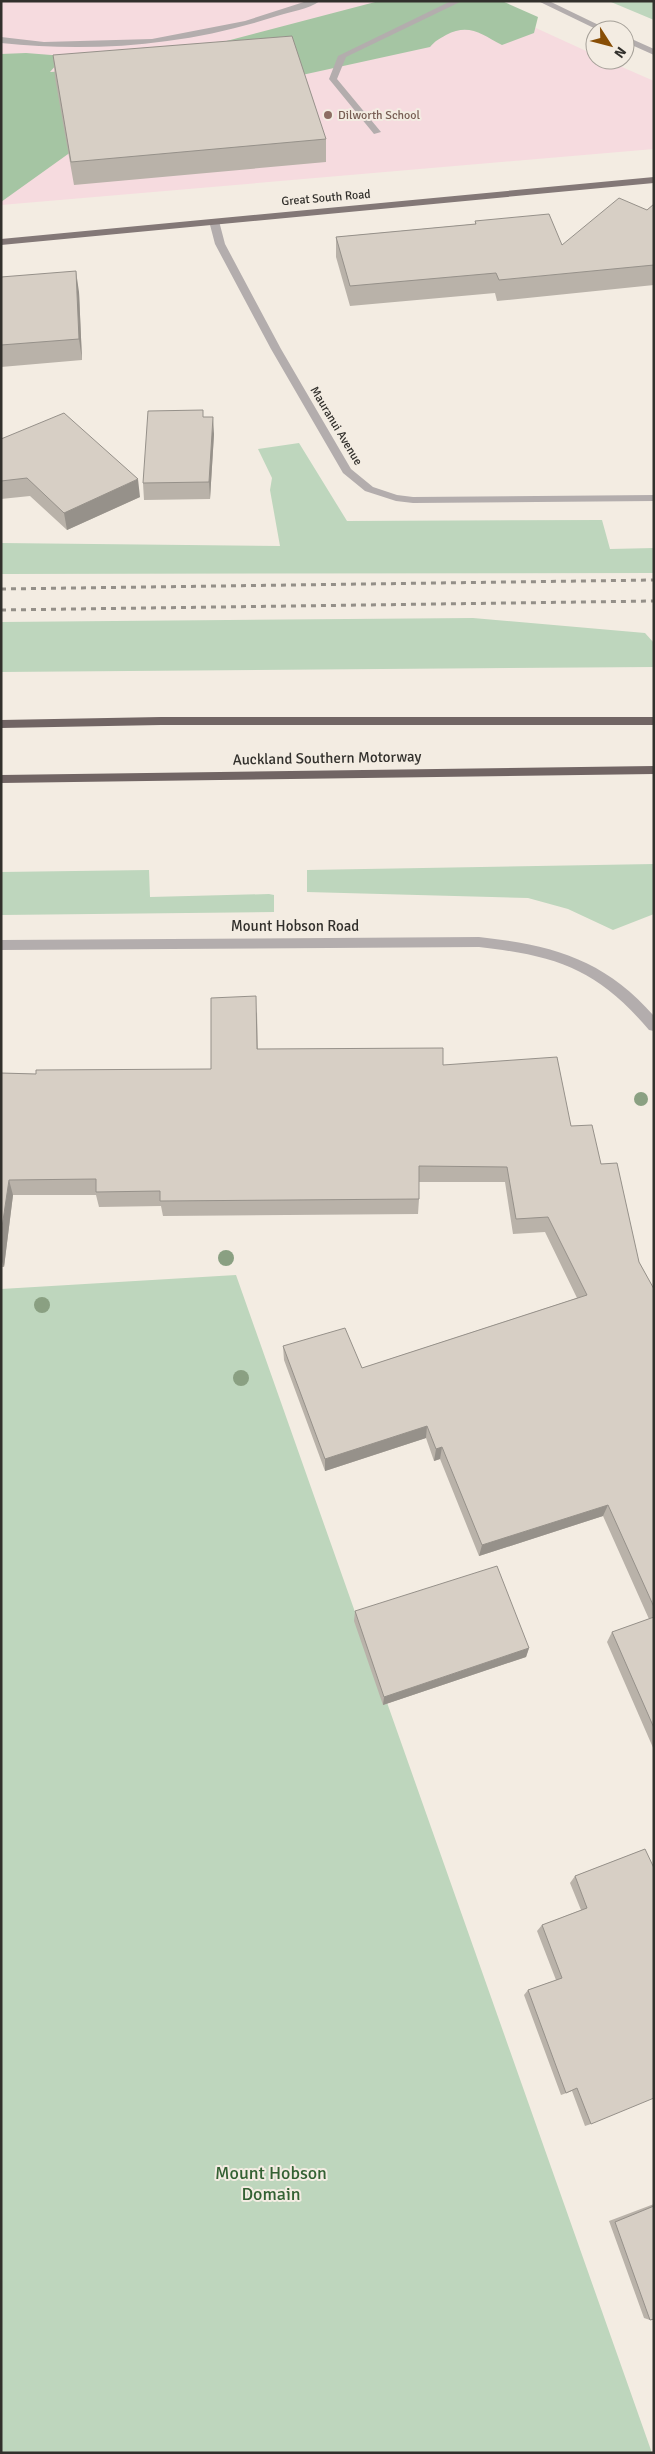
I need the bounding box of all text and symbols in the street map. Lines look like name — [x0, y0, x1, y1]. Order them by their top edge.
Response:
north arrow — [585, 20, 635, 70]
text: N — [610, 43, 630, 61]
place label: Dilworth School — [338, 108, 421, 123]
marker: Dilworth School — [322, 109, 334, 121]
street label: Great South Road — [281, 187, 371, 209]
street label: Mauranui Avenue — [307, 384, 365, 468]
street label: Auckland Southern Motorway — [232, 747, 422, 769]
street label: Mount Hobson Road — [231, 917, 359, 935]
park label: Mount Hobson Domain — [215, 2162, 327, 2205]

